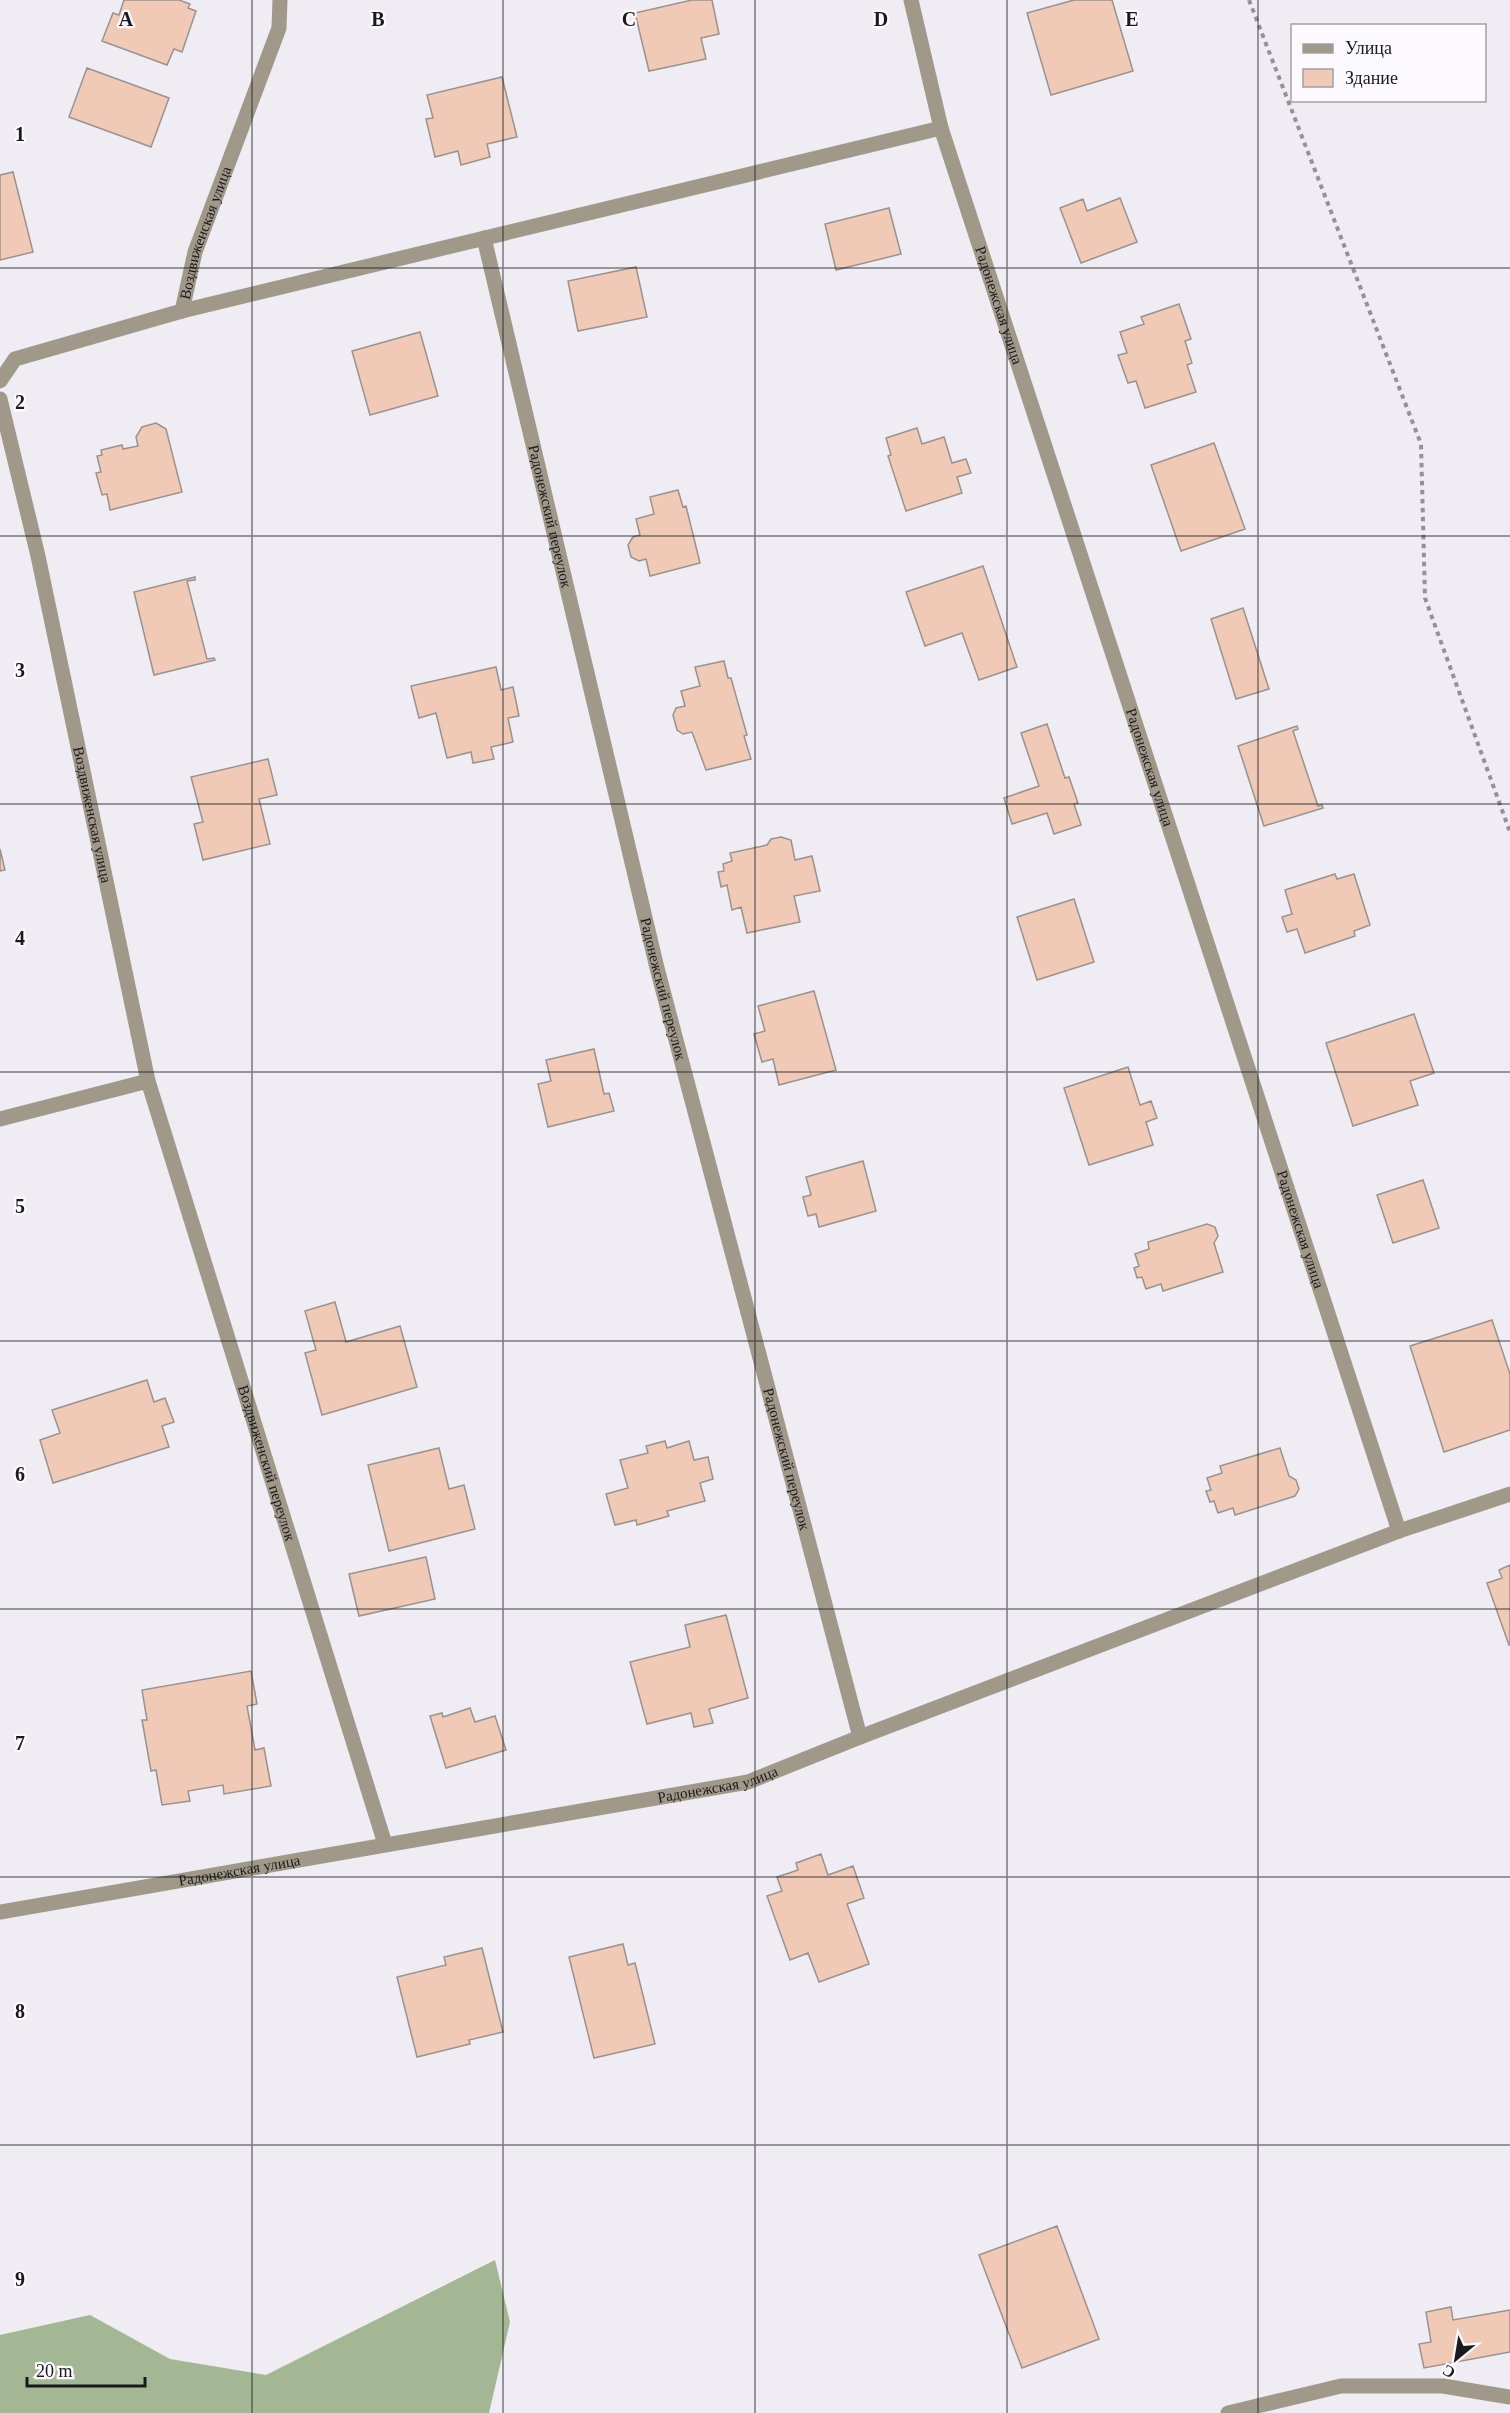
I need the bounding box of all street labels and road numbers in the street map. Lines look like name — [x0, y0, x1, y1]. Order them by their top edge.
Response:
street label: Воздвиженская улица — [177, 164, 234, 301]
street label: Радонежская улица — [972, 244, 1026, 367]
street label: Радонежский переулок — [525, 443, 575, 590]
street label: Радонежская улица — [1123, 706, 1177, 829]
street label: Воздвиженская улица — [70, 745, 114, 885]
street label: Радонежский переулок — [637, 916, 689, 1063]
street label: Радонежская улица — [1274, 1168, 1327, 1291]
street label: Воздвиженский переулок — [235, 1383, 299, 1544]
street label: Радонежский переулок — [760, 1386, 813, 1532]
street label: Радонежская улица — [656, 1763, 780, 1806]
street label: Радонежская улица — [177, 1852, 302, 1889]

